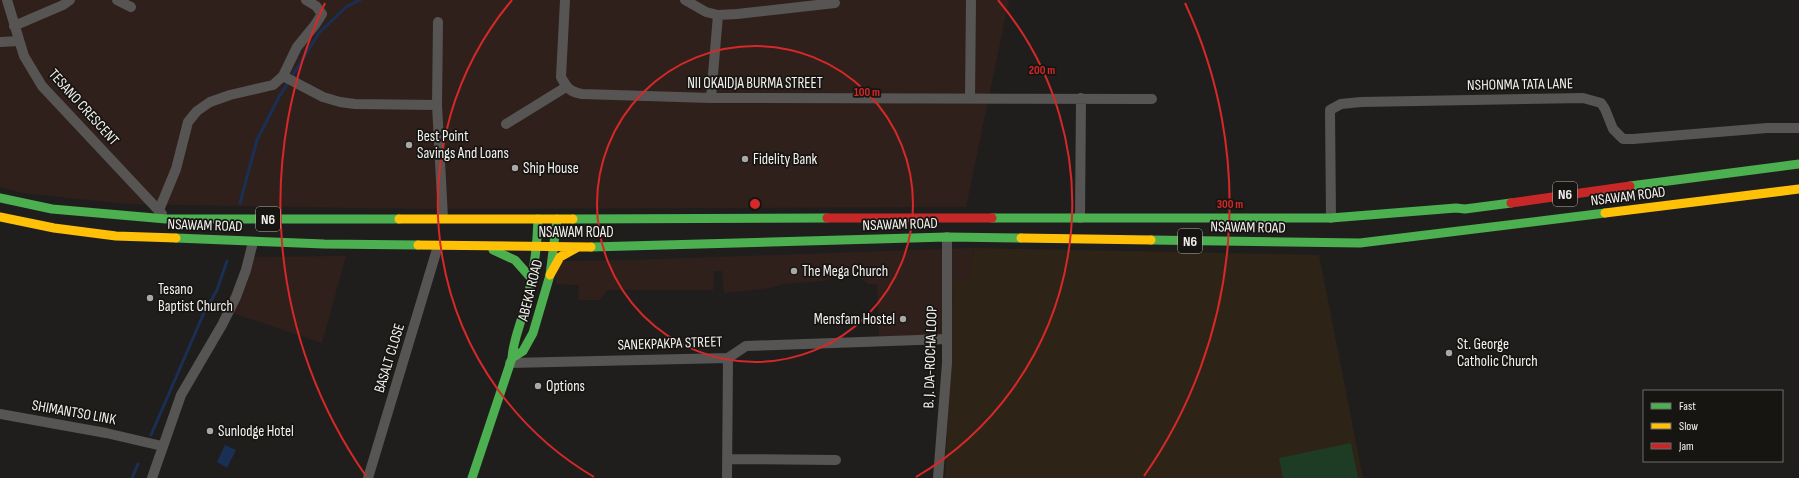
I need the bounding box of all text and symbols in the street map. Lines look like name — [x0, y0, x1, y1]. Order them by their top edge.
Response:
text: 200 m — [1029, 63, 1055, 78]
street label: TESANO CRESCENT — [44, 65, 123, 150]
street label: NII OKAIDJA BURMA STREET — [687, 74, 823, 93]
street label: NSHONMA TATA LANE — [1467, 74, 1573, 95]
text: 100 m — [854, 85, 880, 100]
place label: Best Point Savings And Loans — [417, 127, 509, 163]
marker: Best Point Savings And Loans — [404, 140, 414, 150]
place label: Fidelity Bank — [753, 150, 818, 169]
marker: Fidelity Bank — [740, 154, 750, 164]
place label: Ship House — [523, 159, 579, 178]
marker: Ship House — [510, 163, 520, 173]
road number: N6 — [1553, 182, 1577, 206]
street label: NSAWAM ROAD — [1590, 182, 1667, 211]
centre of rings — [748, 197, 762, 211]
text: 300 m — [1217, 197, 1243, 212]
road number: N6 — [256, 207, 280, 231]
street label: NSAWAM ROAD — [862, 214, 938, 235]
street label: NSAWAM ROAD — [167, 215, 243, 236]
street label: NSAWAM ROAD — [1210, 217, 1286, 238]
street label: NSAWAM ROAD — [538, 223, 614, 242]
road number: N6 — [1178, 229, 1202, 253]
street label: ABEKA ROAD — [513, 257, 547, 324]
place label: The Mega Church — [802, 262, 888, 281]
marker: The Mega Church — [789, 266, 799, 276]
place label: Tesano Baptist Church — [158, 280, 233, 316]
marker: Tesano Baptist Church — [145, 293, 155, 303]
street label: B. J. DA-ROCHA LOOP — [919, 305, 942, 409]
place label: Mensfam Hostel — [814, 310, 895, 329]
marker: Mensfam Hostel — [898, 314, 908, 324]
street label: BASALT CLOSE — [370, 321, 409, 395]
street label: SANEKPAKPA STREET — [617, 332, 723, 355]
place label: St. George Catholic Church — [1457, 335, 1538, 371]
marker: St. George Catholic Church — [1444, 348, 1454, 358]
place label: Options — [546, 377, 585, 396]
marker: Options — [533, 381, 543, 391]
legend — [1643, 390, 1783, 462]
street label: SHIMANTSO LINK — [30, 396, 118, 429]
text: Fast — [1679, 399, 1696, 414]
text: Slow — [1679, 419, 1698, 434]
place label: Sunlodge Hotel — [218, 422, 294, 441]
marker: Sunlodge Hotel — [205, 426, 215, 436]
text: Jam — [1678, 439, 1694, 454]

